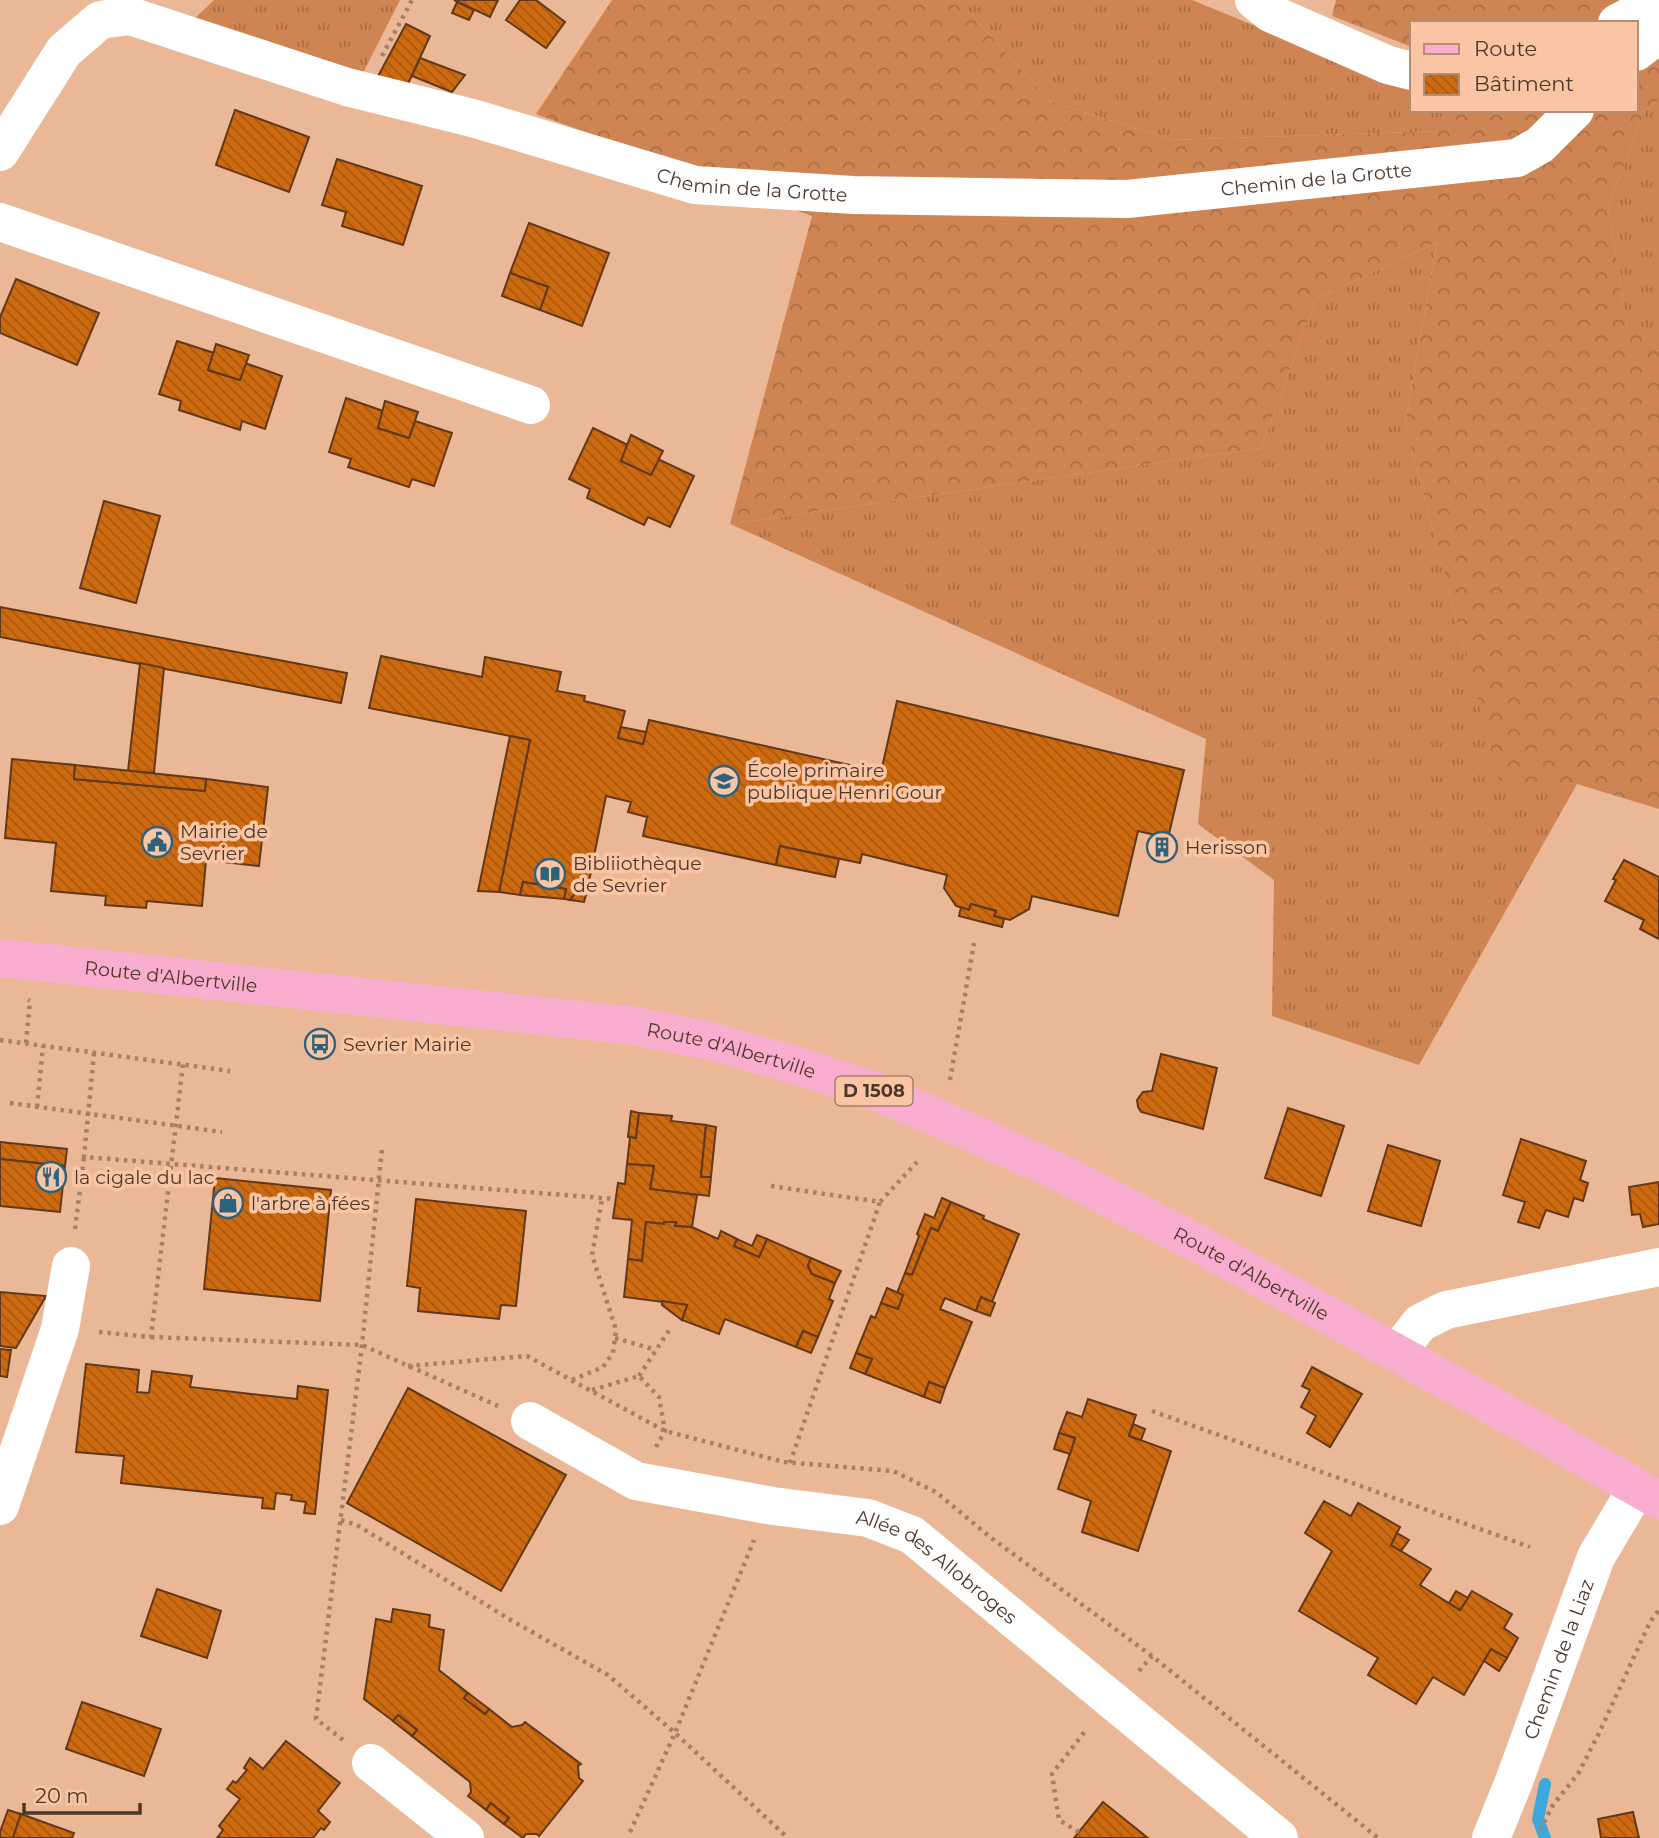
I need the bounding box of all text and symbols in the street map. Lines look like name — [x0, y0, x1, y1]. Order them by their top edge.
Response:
legend — [1410, 21, 1638, 112]
text: Route — [1474, 36, 1537, 61]
text: Bâtiment — [1474, 71, 1574, 96]
street label: Chemin de la Grotte — [1220, 158, 1413, 201]
street label: Chemin de la Grotte — [654, 163, 848, 207]
place label: École primaire publique Henri Gour — [747, 759, 942, 804]
school or university icon: École primaire publique Henri Gour — [707, 764, 741, 798]
place label: Mairie de Sevrier — [180, 820, 268, 865]
public building icon: Mairie de Sevrier — [140, 825, 174, 859]
building icon: Herisson — [1145, 830, 1179, 864]
place label: Herisson — [1185, 836, 1268, 859]
place label: Bibliiothèque de Sevrier — [573, 852, 702, 897]
library icon: Bibliiothèque de Sevrier — [533, 857, 567, 891]
street label: Route d'Albertville — [83, 956, 259, 998]
street label: Route d'Albertville — [645, 1018, 819, 1083]
bus stop icon: Sevrier Mairie — [303, 1027, 337, 1061]
place label: Sevrier Mairie — [343, 1033, 471, 1056]
road number: D 1508 — [836, 1076, 912, 1106]
restaurant icon: la cigale du lac — [34, 1160, 68, 1194]
place label: la cigale du lac — [74, 1166, 214, 1189]
shop icon: l'arbre à fées — [211, 1186, 245, 1220]
place label: l'arbre à fées — [251, 1192, 370, 1215]
street label: Route d'Albertville — [1170, 1222, 1333, 1326]
street label: Allée des Allobroges — [855, 1506, 1022, 1629]
street label: Chemin de la Liaz — [1519, 1576, 1599, 1743]
scale bar — [24, 1772, 140, 1816]
text: 20 m — [35, 1783, 89, 1808]

